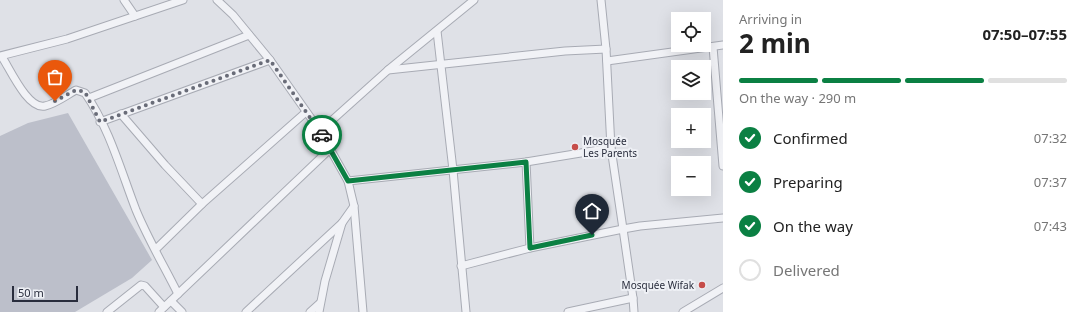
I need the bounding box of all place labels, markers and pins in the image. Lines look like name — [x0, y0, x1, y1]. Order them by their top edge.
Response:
pin — [38, 60, 72, 101]
place label: Mosquée Les Parents — [583, 134, 637, 160]
marker: Mosquée Les Parents — [570, 142, 580, 152]
pin — [575, 194, 609, 235]
place label: Mosquée Wifak — [622, 278, 695, 292]
marker: Mosquée Wifak — [697, 280, 707, 290]

